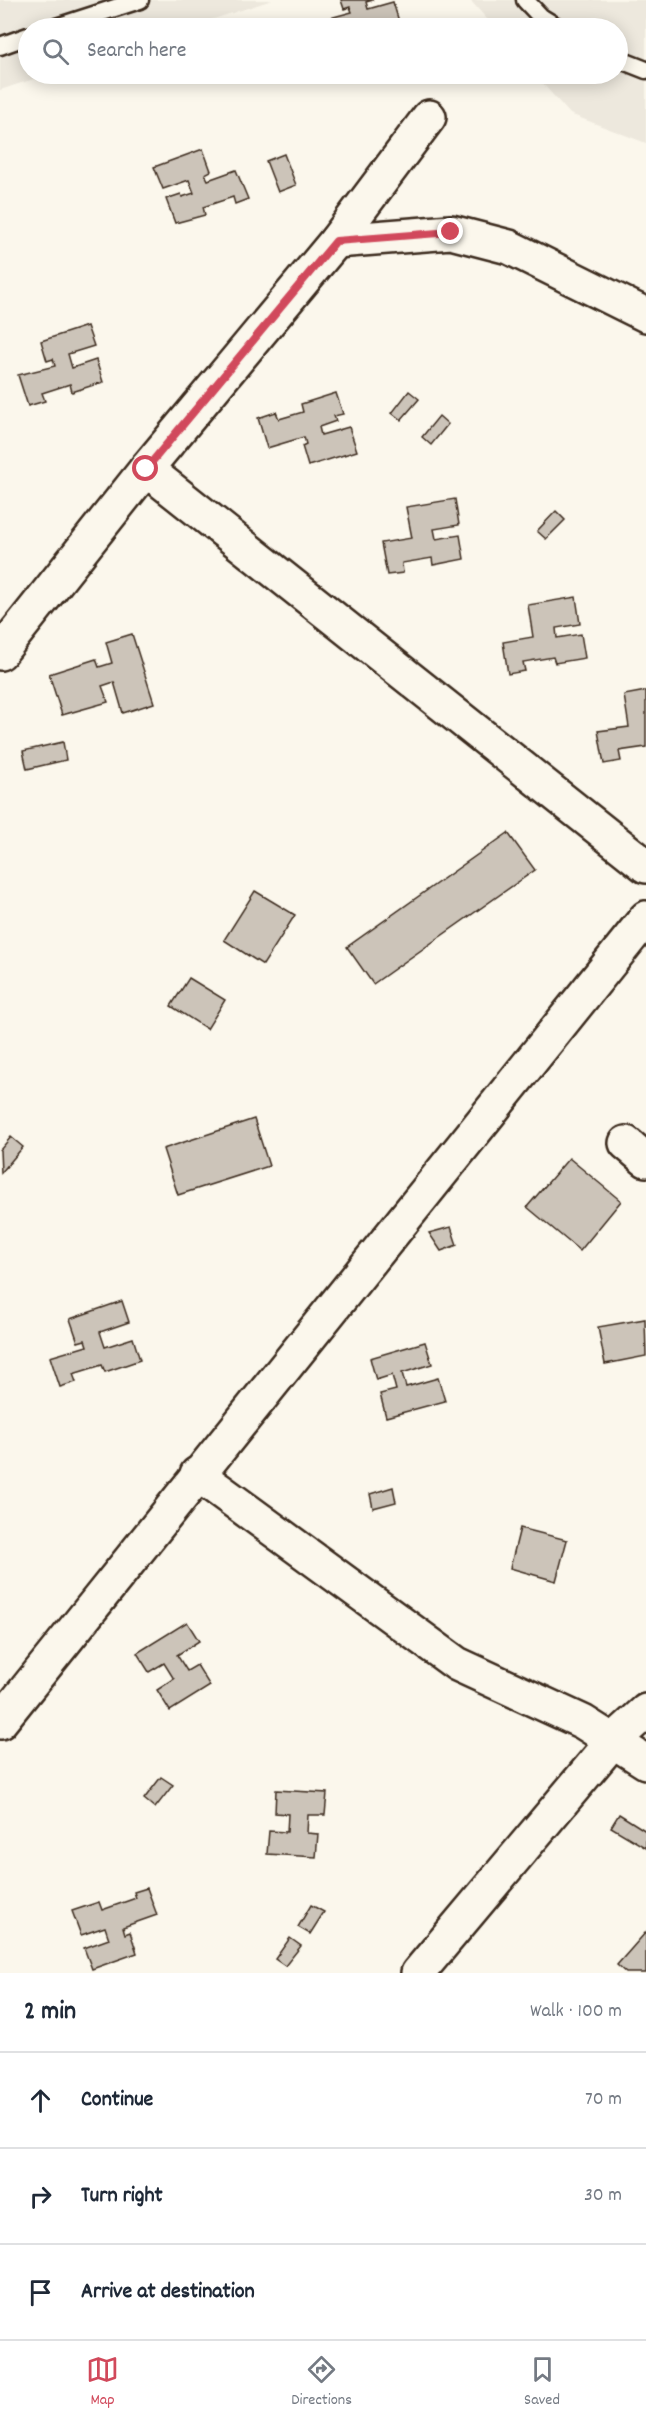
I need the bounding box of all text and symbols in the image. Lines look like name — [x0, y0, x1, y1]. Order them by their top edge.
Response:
search box — [18, 18, 628, 84]
icon: search — [39, 35, 72, 68]
text: Search here — [87, 36, 186, 67]
route end — [437, 218, 463, 244]
route start — [132, 455, 158, 481]
text: 2 min — [24, 1994, 76, 2031]
text: Walk · 100 m — [530, 1998, 622, 2026]
icon: ahead — [24, 2084, 57, 2117]
text: Continue — [81, 2085, 153, 2116]
text: 70 m — [585, 2086, 622, 2114]
icon: right — [24, 2180, 57, 2213]
text: Turn right — [81, 2181, 163, 2212]
text: 30 m — [584, 2182, 622, 2210]
icon: arrive — [24, 2276, 57, 2309]
text: Arrive at destination — [81, 2277, 255, 2308]
tab: Map — [86, 2353, 119, 2412]
tab: Directions — [291, 2353, 352, 2412]
tab: Saved — [524, 2353, 560, 2412]

